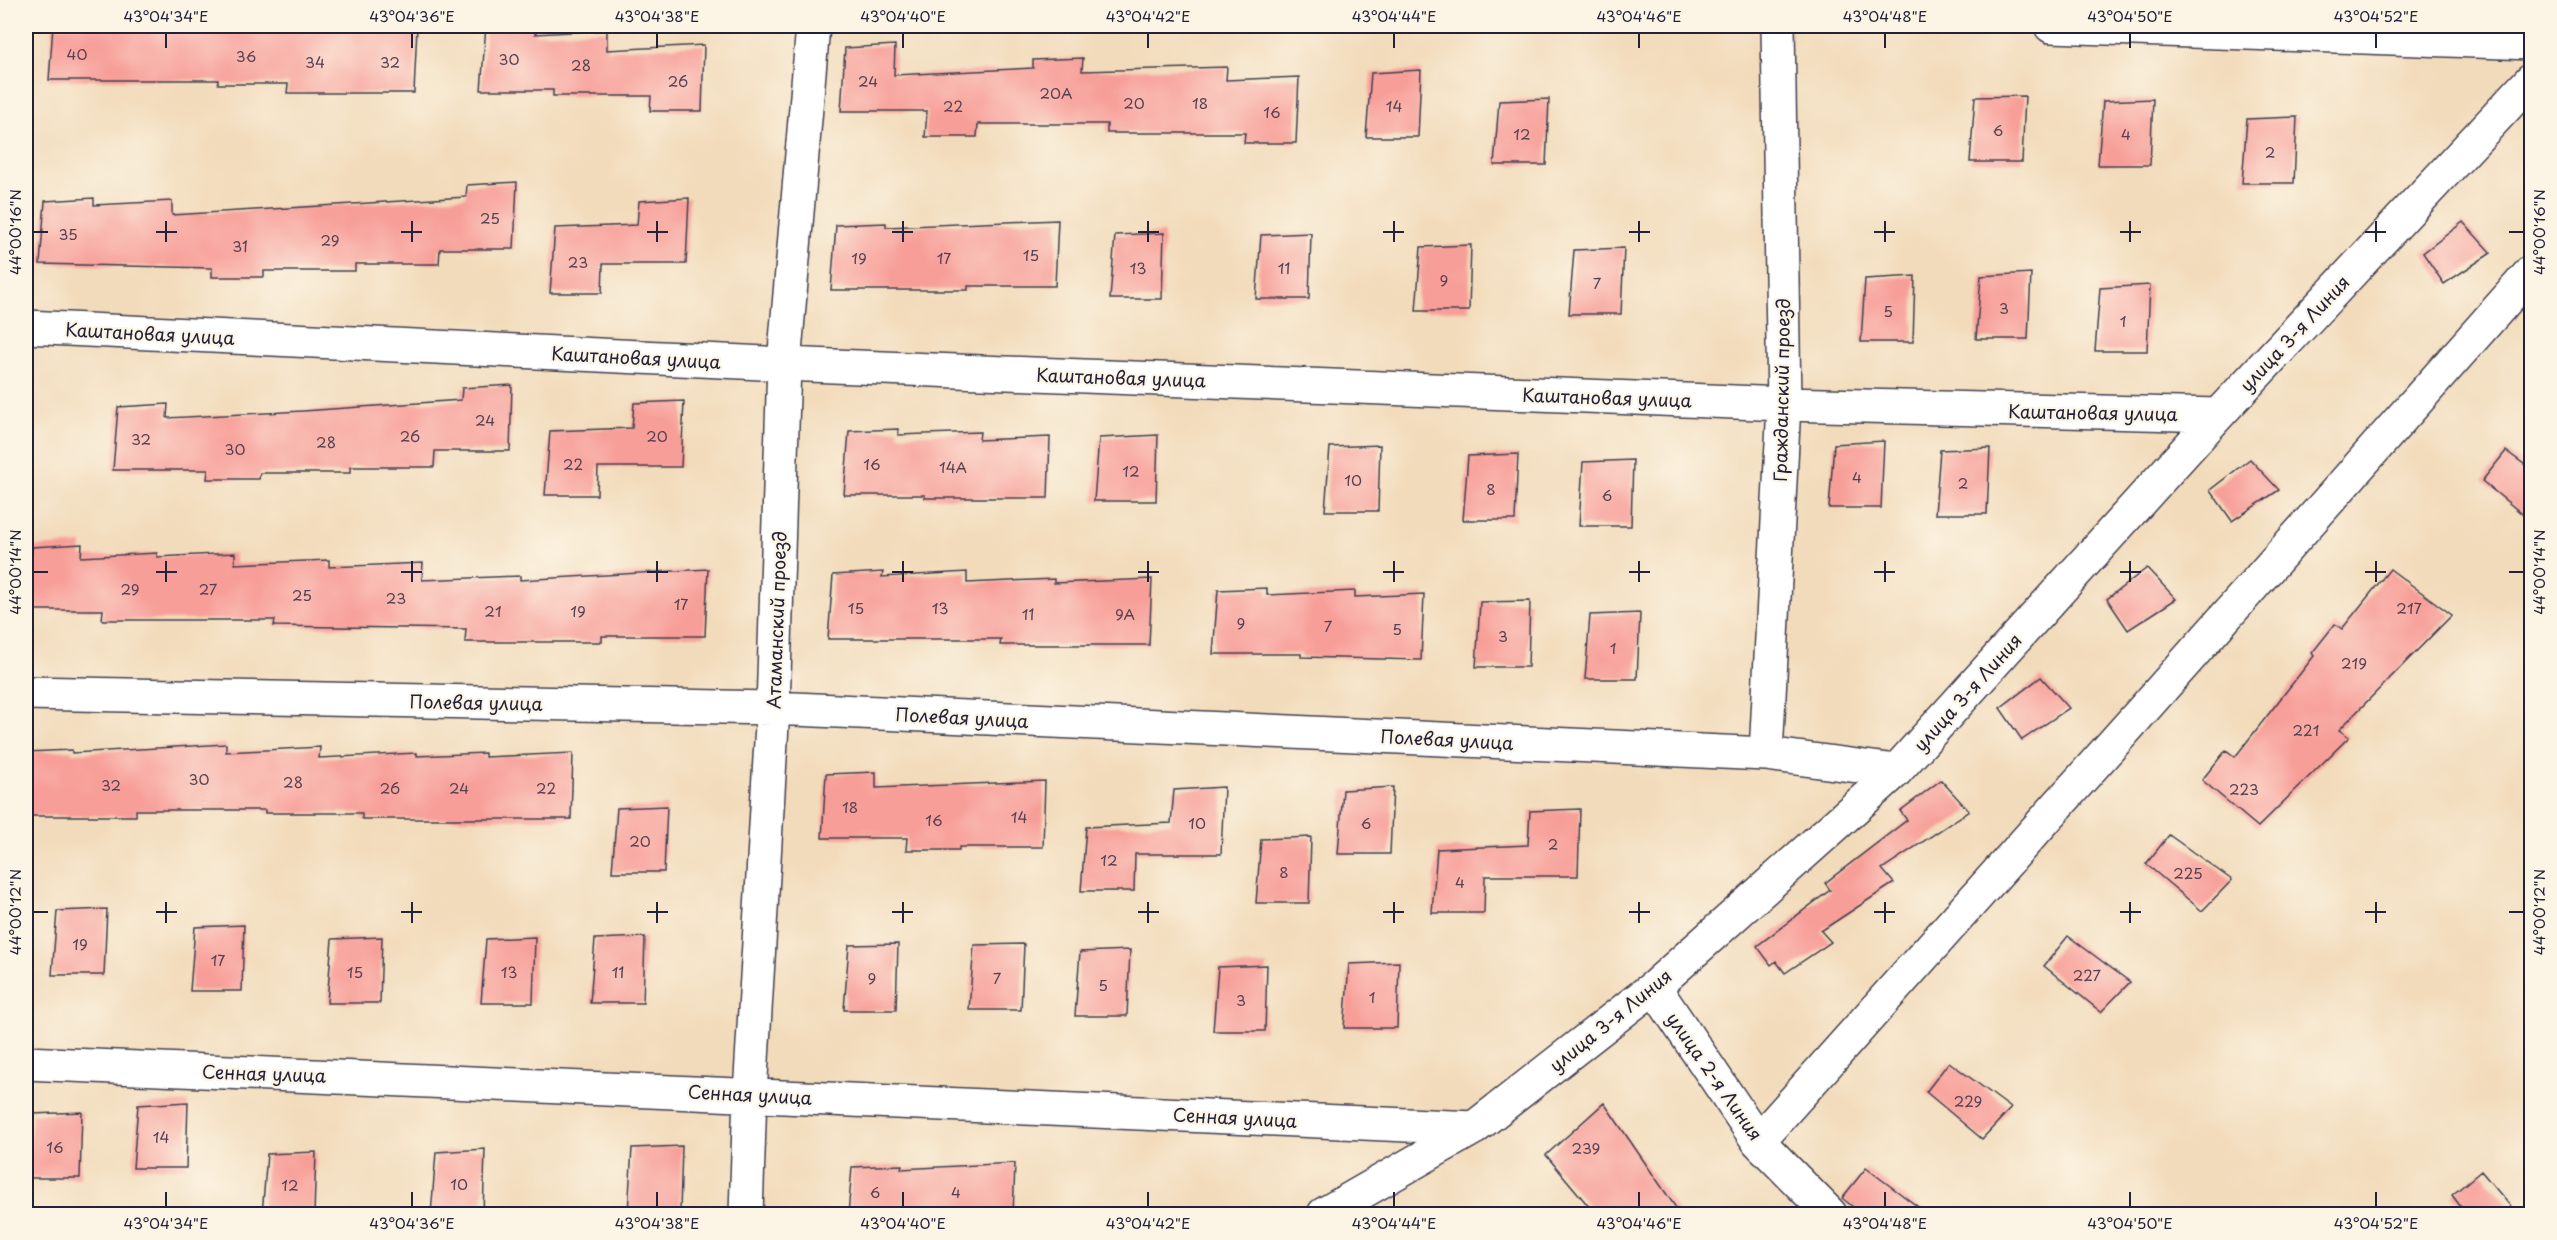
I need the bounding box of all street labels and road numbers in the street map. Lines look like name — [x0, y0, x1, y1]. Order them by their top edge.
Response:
street label: улица 3-я Линия — [2233, 269, 2355, 397]
street label: Гражданский проезд — [1766, 298, 1796, 482]
street label: Каштановая улица — [65, 315, 236, 351]
street label: Каштановая улица — [551, 339, 722, 375]
street label: Каштановая улица — [1036, 361, 1207, 393]
street label: Каштановая улица — [1522, 381, 1693, 413]
street label: Каштановая улица — [2008, 397, 2179, 427]
street label: Атаманский проезд — [759, 530, 793, 710]
street label: улица 3-я Линия — [1907, 627, 2027, 757]
street label: Полевая улица — [409, 687, 544, 717]
street label: Полевая улица — [895, 700, 1030, 734]
street label: Полевая улица — [1380, 722, 1515, 756]
street label: улица 3-я Линия — [1543, 962, 1677, 1078]
street label: улица 2-я Линия — [1661, 1006, 1769, 1146]
street label: Сенная улица — [201, 1057, 327, 1089]
street label: Сенная улица — [687, 1077, 813, 1111]
street label: Сенная улица — [1172, 1100, 1298, 1134]

